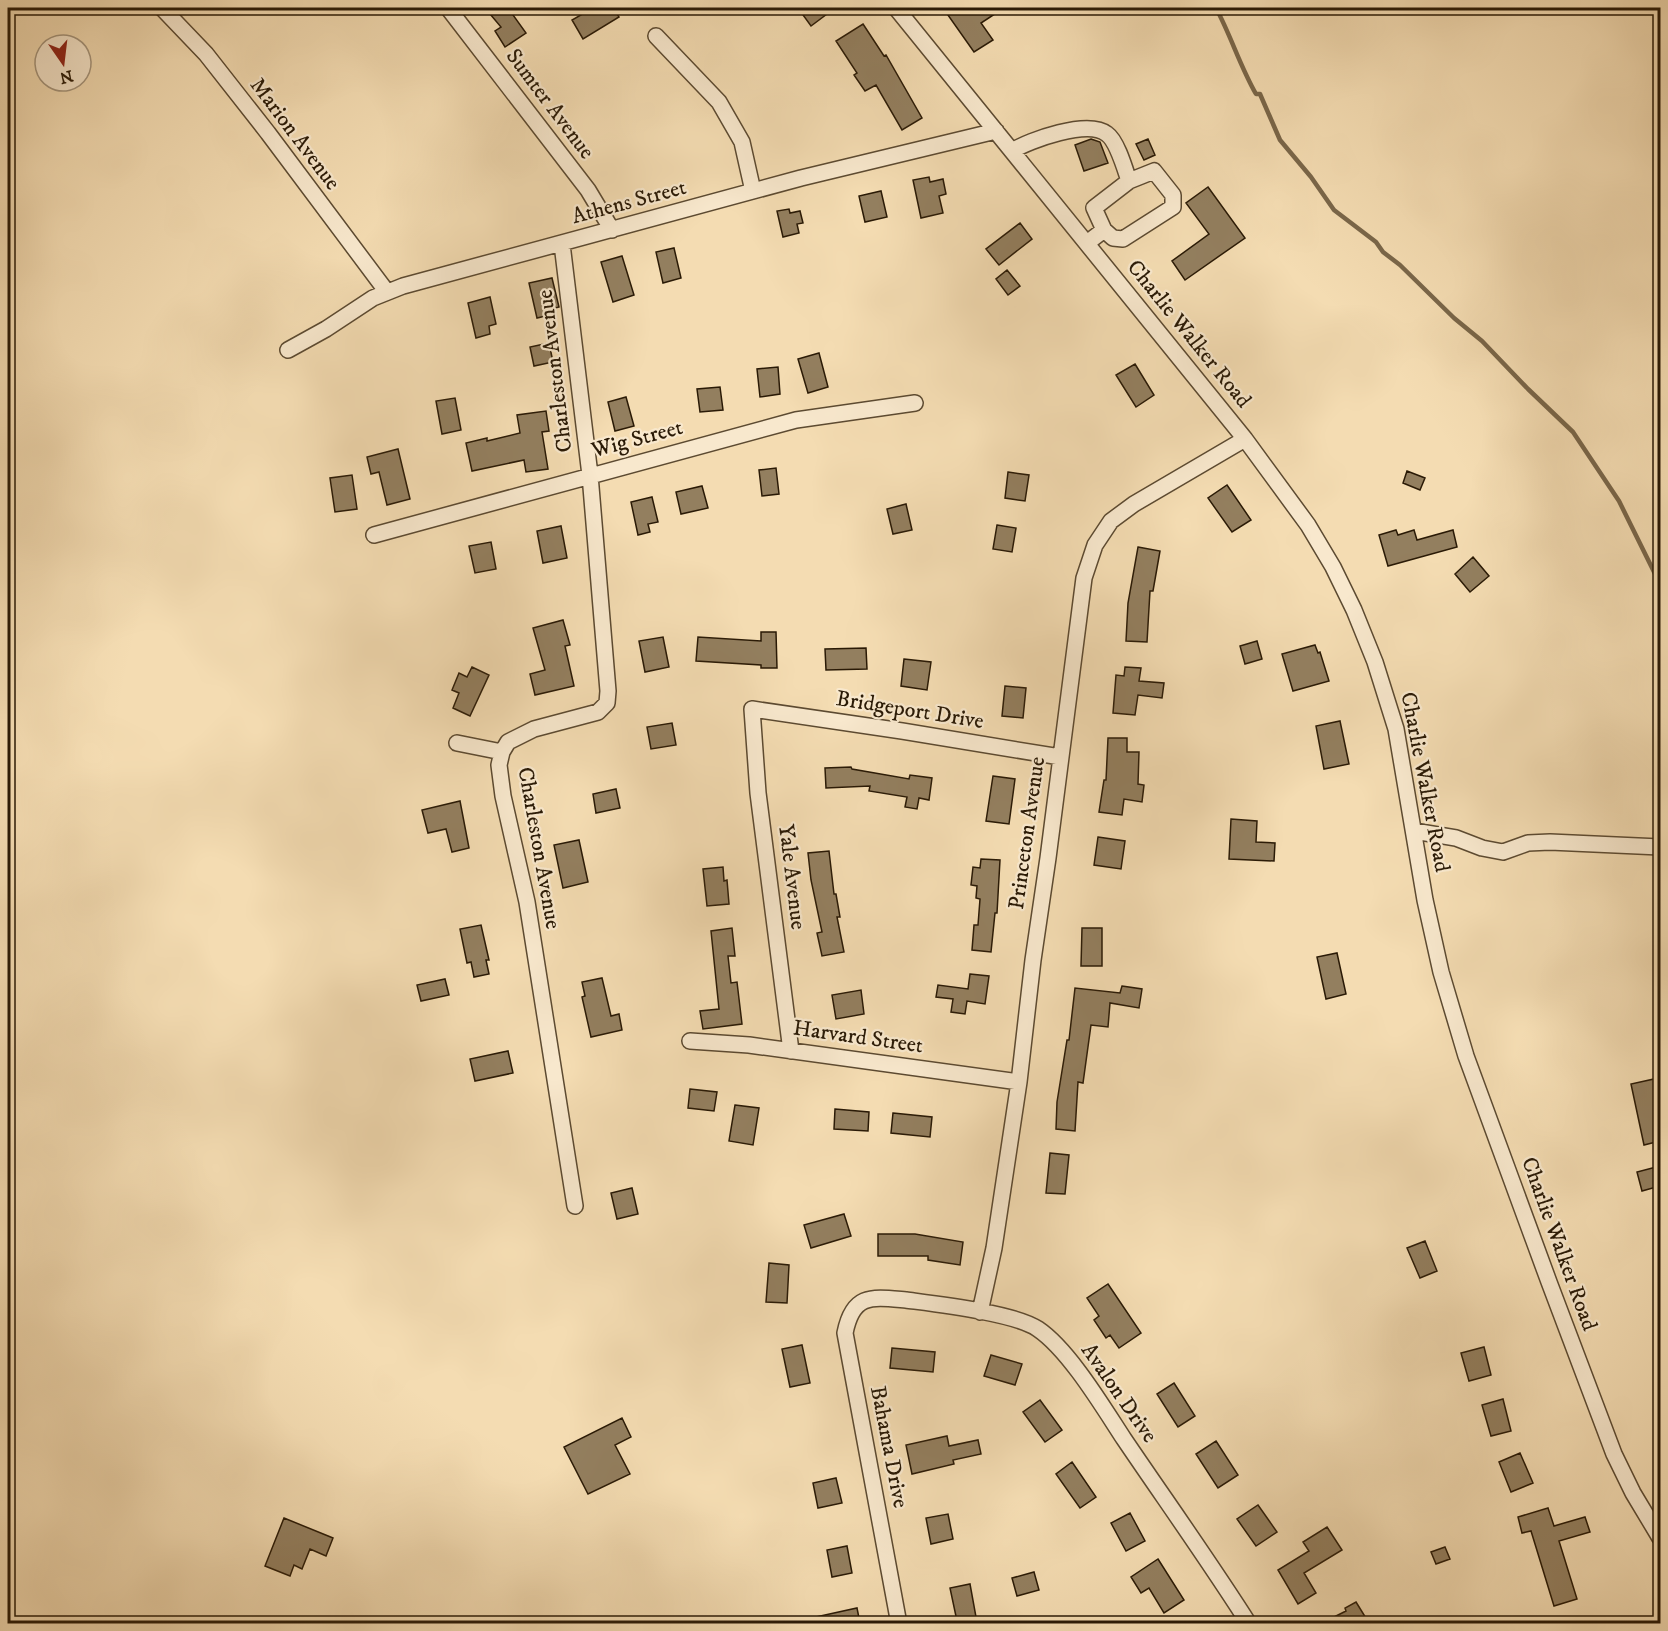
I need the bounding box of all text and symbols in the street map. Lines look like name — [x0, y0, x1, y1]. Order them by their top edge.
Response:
north arrow — [33, 33, 93, 93]
street label: Sumter Avenue — [500, 44, 600, 164]
text: N — [58, 65, 75, 88]
street label: Marion Avenue — [244, 73, 346, 195]
street label: Athens Street — [569, 174, 689, 230]
street label: Charlie Walker Road — [1121, 254, 1257, 414]
street label: Charleston Avenue — [532, 288, 578, 454]
street label: Wig Street — [587, 414, 686, 464]
street label: Bridgeport Drive — [834, 685, 986, 735]
street label: Charlie Walker Road — [1394, 690, 1456, 874]
street label: Princeton Avenue — [1003, 755, 1051, 911]
street label: Charleston Avenue — [511, 765, 567, 931]
street label: Yale Avenue — [772, 823, 812, 931]
street label: Harvard Street — [791, 1015, 925, 1059]
street label: Charlie Walker Road — [1515, 1154, 1603, 1335]
street label: Avalon Drive — [1075, 1338, 1163, 1448]
street label: Bahama Drive — [864, 1384, 914, 1510]

